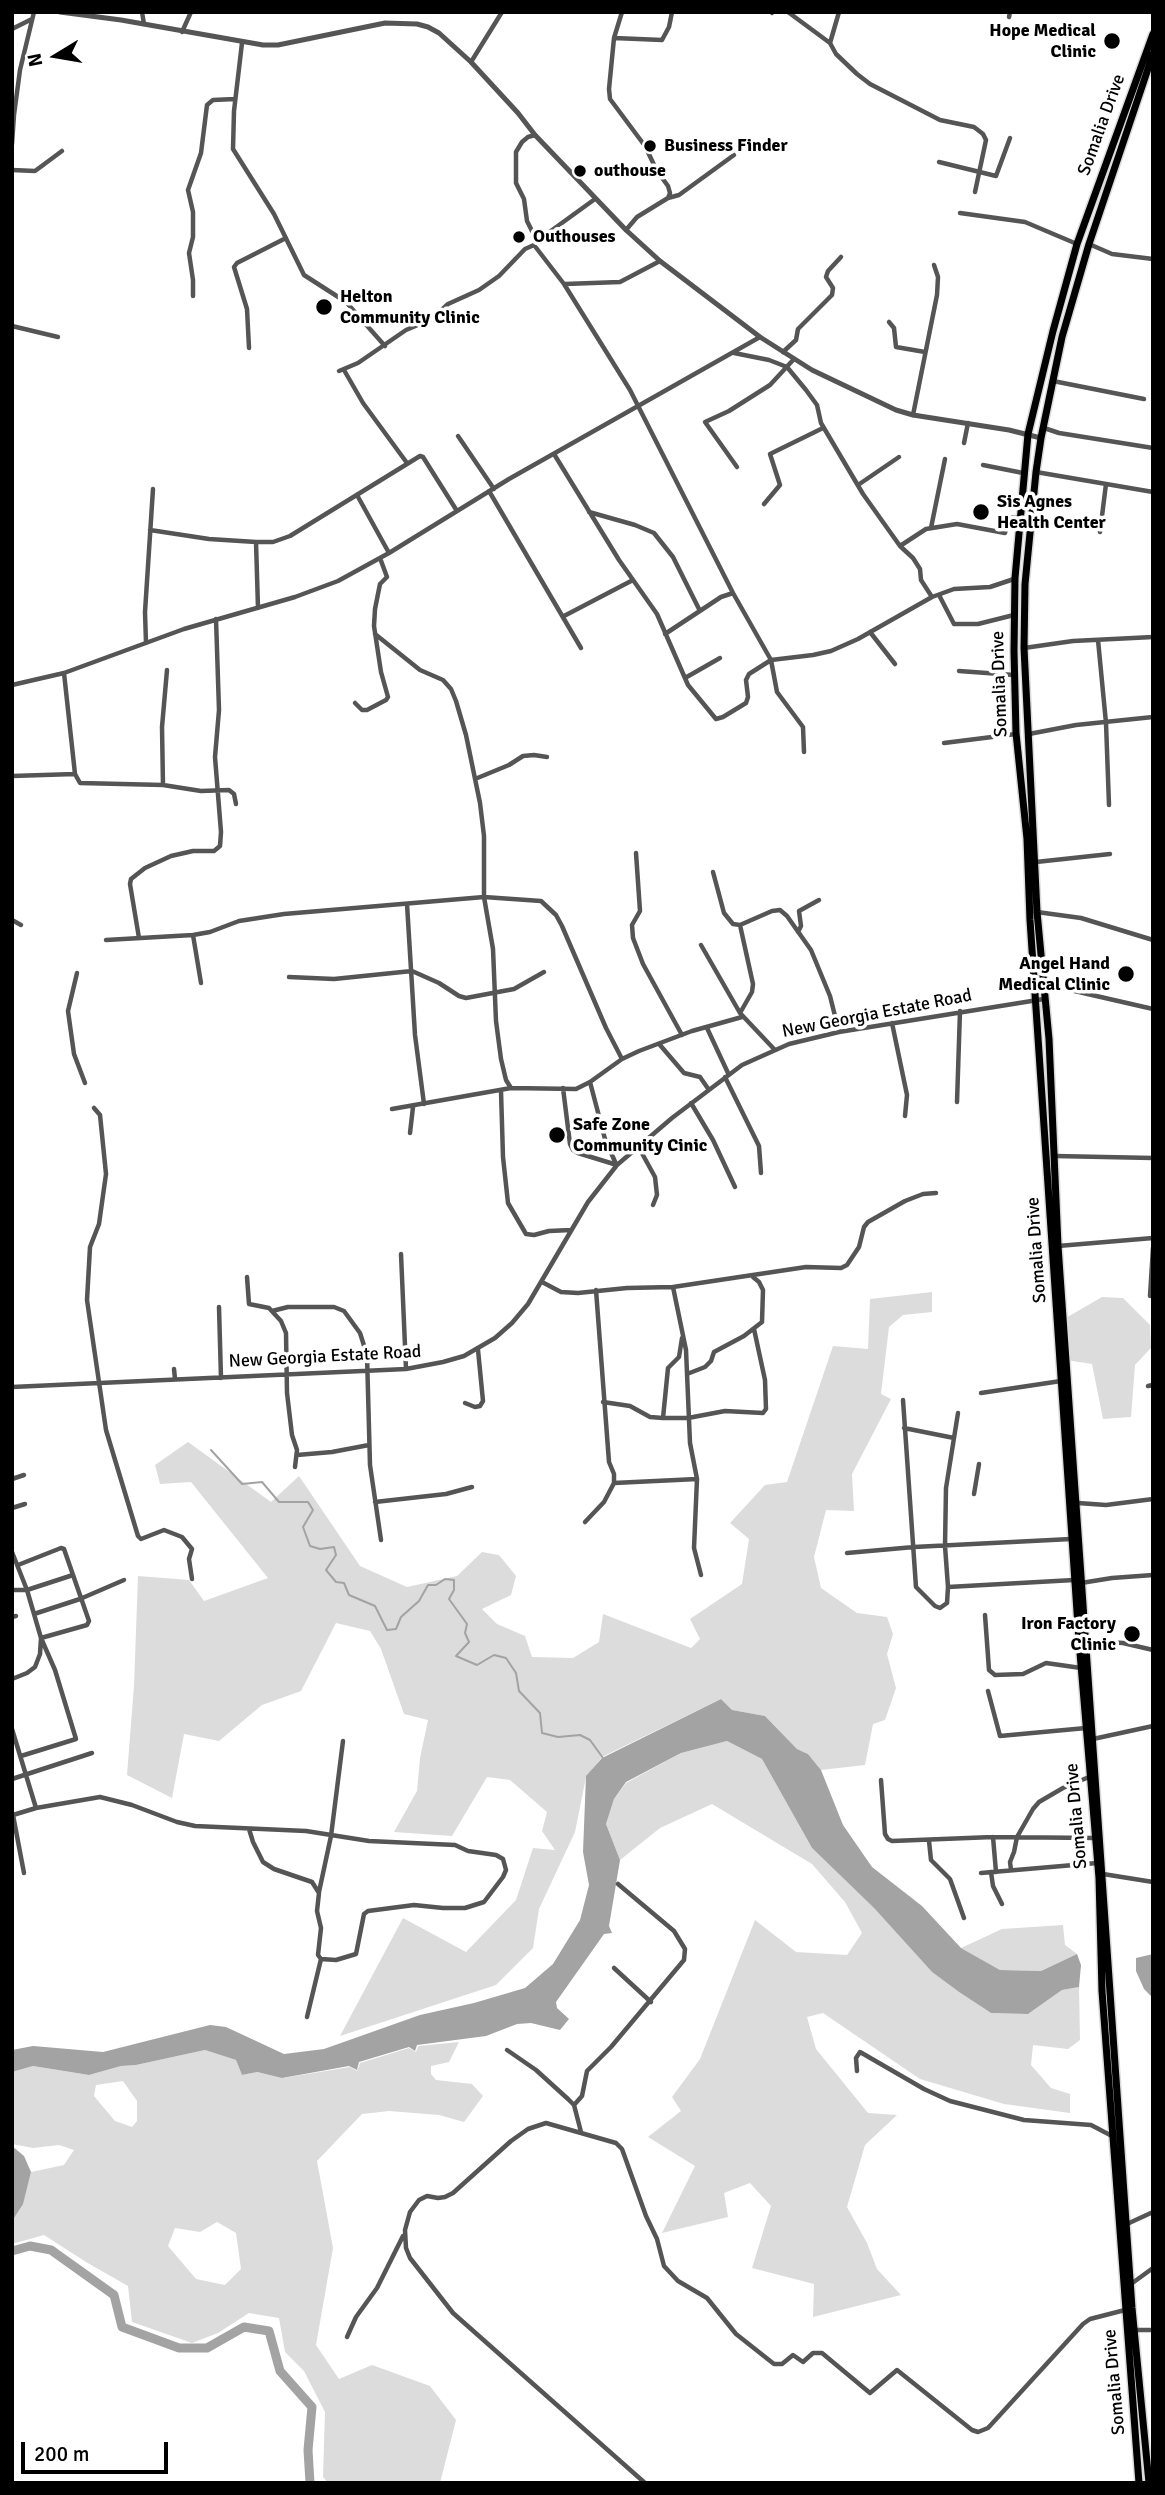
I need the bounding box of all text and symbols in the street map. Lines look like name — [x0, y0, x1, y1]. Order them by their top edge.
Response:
place label: Hope Medical Clinic — [989, 20, 1096, 62]
north arrow — [21, 21, 91, 91]
marker: Hope Medical Clinic — [1102, 31, 1122, 51]
text: N — [22, 51, 48, 69]
street label: Somalia Drive — [1074, 71, 1130, 179]
place label: Business Finder — [664, 135, 788, 157]
marker: Business Finder — [642, 138, 658, 154]
place label: outhouse — [594, 160, 666, 182]
marker: outhouse — [572, 163, 588, 179]
place label: Outhouses — [533, 226, 616, 248]
marker: Outhouses — [511, 229, 527, 245]
place label: Helton Community Clinic — [340, 286, 480, 328]
marker: Helton Community Clinic — [314, 297, 334, 317]
place label: Sis Agnes Health Center — [997, 491, 1106, 534]
marker: Sis Agnes Health Center — [971, 502, 991, 522]
street label: Somalia Drive — [987, 631, 1013, 737]
place label: Angel Hand Medical Clinic — [998, 953, 1110, 996]
marker: Angel Hand Medical Clinic — [1116, 964, 1136, 984]
street label: New Georgia Estate Road — [780, 985, 974, 1043]
place label: Safe Zone Community Cinic — [573, 1114, 707, 1156]
marker: Safe Zone Community Cinic — [547, 1125, 567, 1145]
street label: Somalia Drive — [1023, 1196, 1051, 1304]
street label: New Georgia Estate Road — [228, 1341, 422, 1373]
place label: Iron Factory Clinic — [1021, 1613, 1116, 1656]
marker: Iron Factory Clinic — [1122, 1624, 1142, 1644]
street label: Somalia Drive — [1062, 1762, 1092, 1870]
street label: Somalia Drive — [1100, 2328, 1130, 2436]
scale bar — [24, 2428, 172, 2472]
text: 200 m — [34, 2441, 89, 2467]

